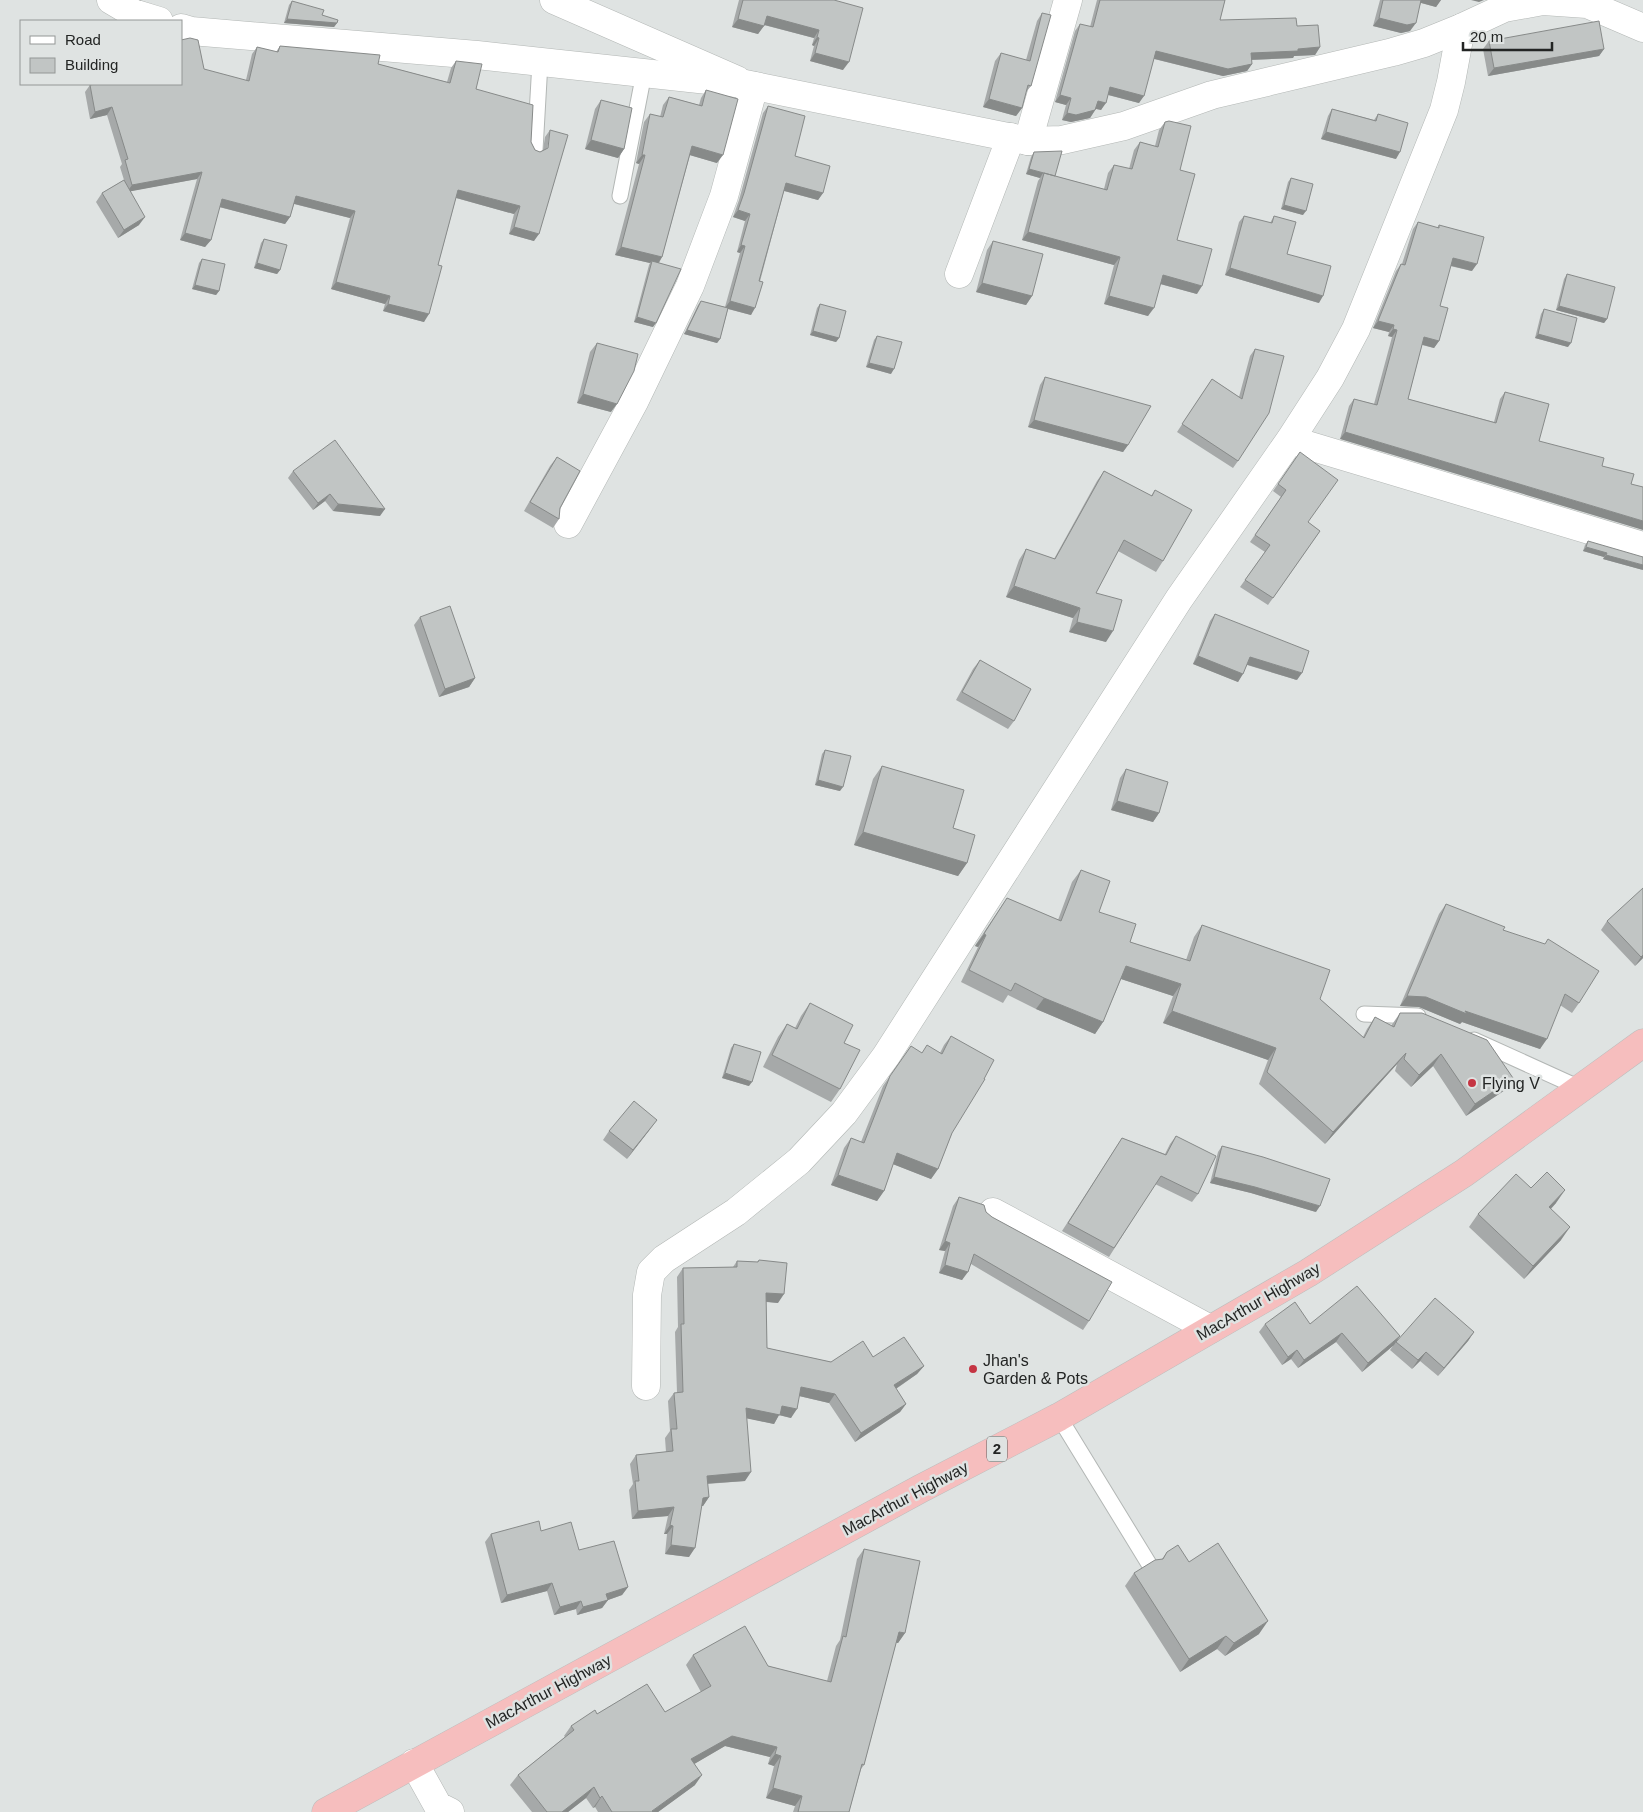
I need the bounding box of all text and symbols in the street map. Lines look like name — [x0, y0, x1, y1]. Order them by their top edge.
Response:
legend — [20, 20, 182, 85]
scale bar — [1463, 20, 1552, 52]
text: 20 m — [1470, 28, 1503, 45]
text: Road — [65, 31, 101, 48]
text: Building — [65, 56, 118, 73]
place label: Flying V — [1482, 1075, 1540, 1092]
marker: Flying V — [1466, 1077, 1478, 1089]
street label: MacArthur Highway — [1194, 1259, 1323, 1344]
place label: Jhan's Garden & Pots — [983, 1352, 1088, 1387]
marker: Jhan's Garden & Pots — [967, 1363, 979, 1375]
road number: 2 — [987, 1436, 1007, 1462]
street label: MacArthur Highway — [840, 1458, 971, 1539]
street label: MacArthur Highway — [483, 1651, 614, 1732]

